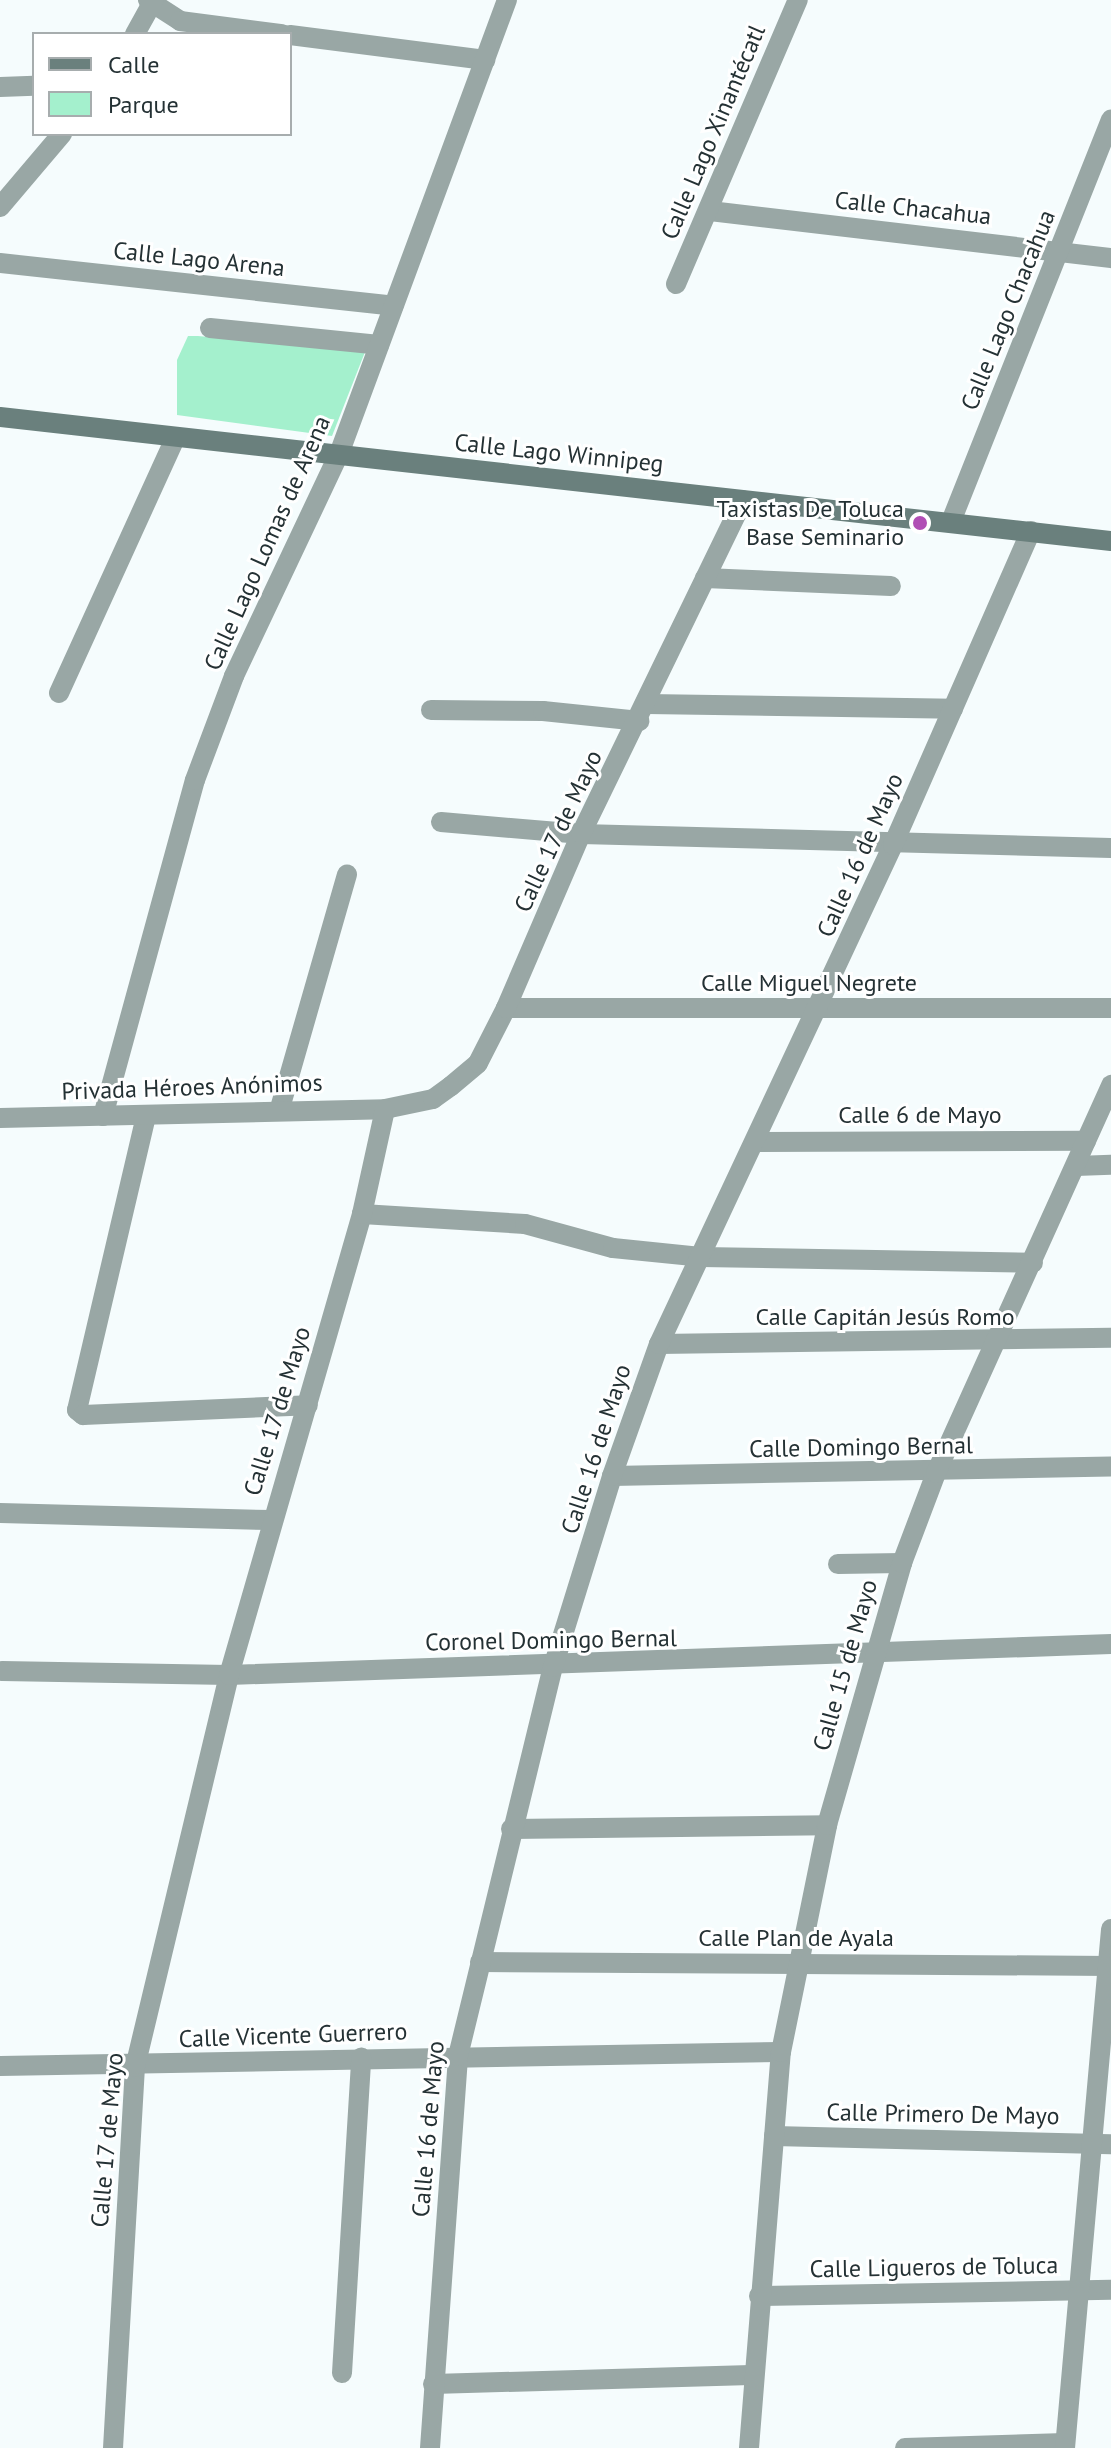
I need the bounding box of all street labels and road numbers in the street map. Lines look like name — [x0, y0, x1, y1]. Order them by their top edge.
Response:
street label: Calle Lago Xinantécatl — [655, 20, 771, 244]
street label: Calle Chacahua — [833, 185, 993, 231]
street label: Calle Lago Chacahua — [955, 206, 1061, 414]
street label: Calle Lago Arena — [111, 236, 287, 282]
street label: Calle Lago Lomas de Arena — [198, 411, 336, 675]
street label: Calle Lago Winnipeg — [453, 428, 665, 478]
street label: Calle 17 de Mayo — [508, 745, 608, 917]
street label: Calle 16 de Mayo — [811, 768, 909, 942]
street label: Calle Miguel Negrete — [701, 969, 917, 997]
street label: Privada Héroes Anónimos — [61, 1068, 323, 1106]
street label: Calle 6 de Mayo — [838, 1101, 1002, 1129]
street label: Calle Capitán Jesús Romo — [755, 1303, 1015, 1331]
street label: Calle 17 de Mayo — [237, 1322, 317, 1500]
street label: Calle 16 de Mayo — [555, 1361, 637, 1537]
street label: Calle Domingo Bernal — [749, 1431, 973, 1463]
street label: Calle 15 de Mayo — [807, 1576, 883, 1754]
street label: Coronel Domingo Bernal — [425, 1623, 677, 1657]
street label: Calle Plan de Ayala — [698, 1924, 894, 1952]
street label: Calle Vicente Guerrero — [178, 2017, 408, 2053]
street label: Calle 16 de Mayo — [406, 2040, 450, 2218]
street label: Calle 17 de Mayo — [85, 2051, 129, 2229]
street label: Calle Primero De Mayo — [826, 2098, 1060, 2130]
street label: Calle Ligueros de Toluca — [809, 2250, 1059, 2284]

